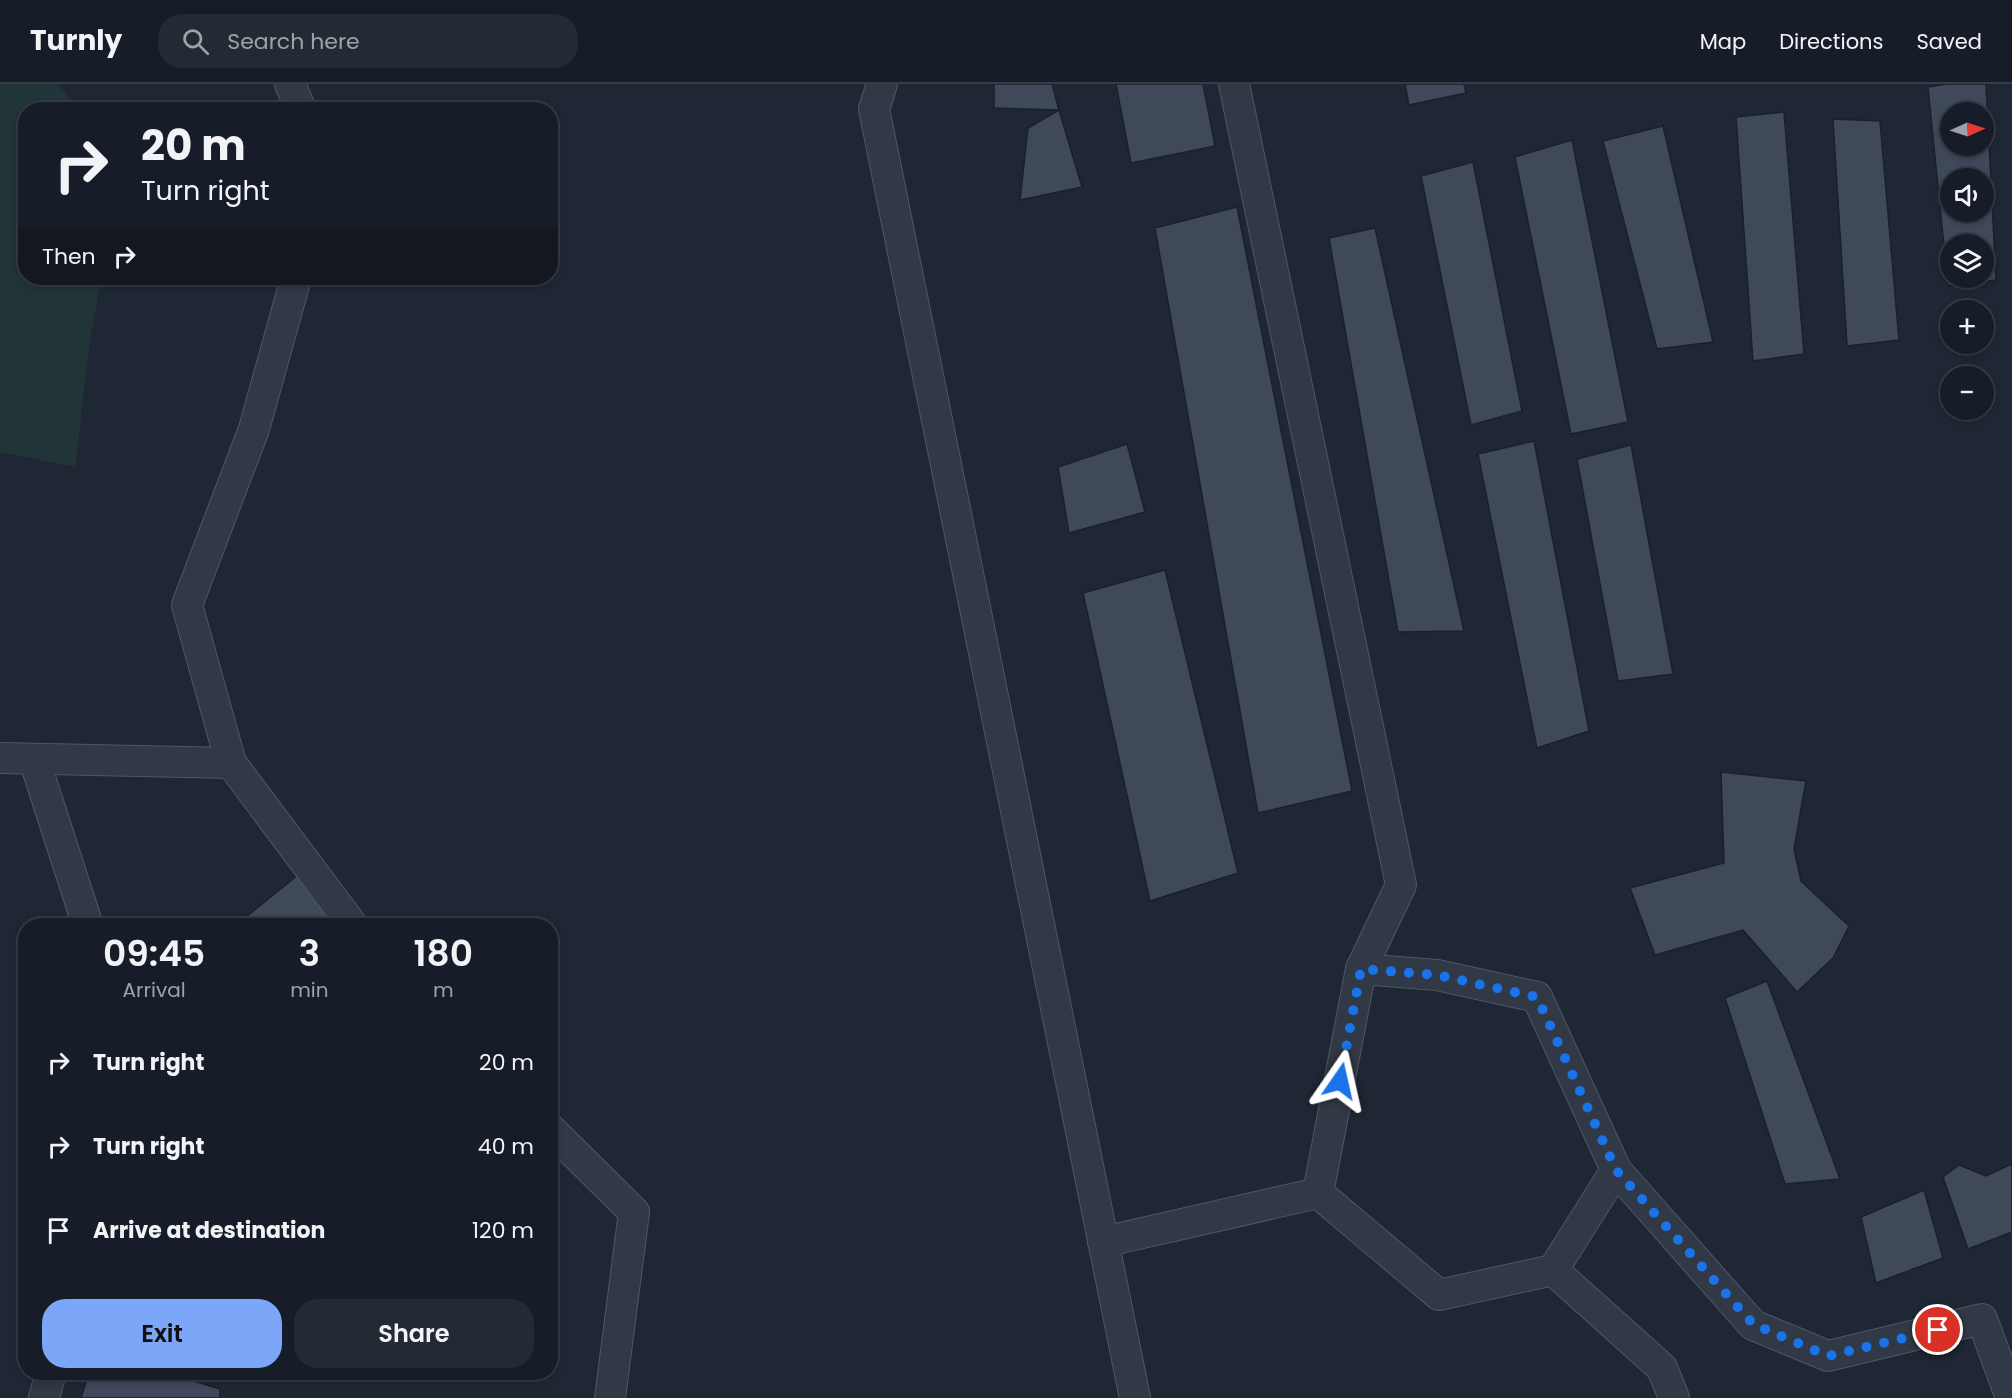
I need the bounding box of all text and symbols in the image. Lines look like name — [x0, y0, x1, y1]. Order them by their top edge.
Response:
search box — [158, 14, 578, 68]
text: Turnly — [30, 21, 122, 60]
icon: search — [179, 25, 212, 58]
text: Search here — [227, 26, 360, 57]
text: Map — [1700, 27, 1746, 56]
text: Directions — [1779, 27, 1883, 56]
text: Saved — [1916, 27, 1982, 56]
north arrow — [1940, 102, 1994, 156]
map controls — [1940, 102, 1994, 420]
text: 20 m — [141, 116, 246, 175]
icon: right — [42, 126, 120, 204]
button: sound — [1940, 168, 1994, 222]
text: Turn right — [141, 172, 270, 209]
button: layers — [1940, 234, 1994, 288]
icon: right — [108, 240, 141, 273]
text: Then — [42, 241, 96, 272]
button: + — [1940, 300, 1994, 354]
button: − — [1940, 366, 1994, 420]
text: 09:45 — [103, 928, 205, 979]
text: 3 — [299, 928, 320, 979]
text: 180 — [414, 928, 473, 979]
text: Arrival — [123, 976, 186, 1004]
text: min — [290, 976, 329, 1004]
text: m — [433, 976, 454, 1004]
icon: right — [42, 1046, 75, 1079]
text: Turn right — [93, 1047, 204, 1078]
text: 20 m — [479, 1047, 534, 1078]
position arrow — [1308, 1049, 1372, 1113]
icon: right — [42, 1130, 75, 1163]
text: Turn right — [93, 1131, 204, 1162]
text: 40 m — [478, 1131, 534, 1162]
icon: arrive — [42, 1214, 75, 1247]
text: Arrive at destination — [93, 1215, 325, 1246]
text: 120 m — [472, 1215, 534, 1246]
button: Exit — [42, 1299, 282, 1368]
button: Share — [294, 1299, 534, 1368]
pin — [1912, 1304, 1963, 1355]
icon: arrive — [1921, 1313, 1954, 1346]

